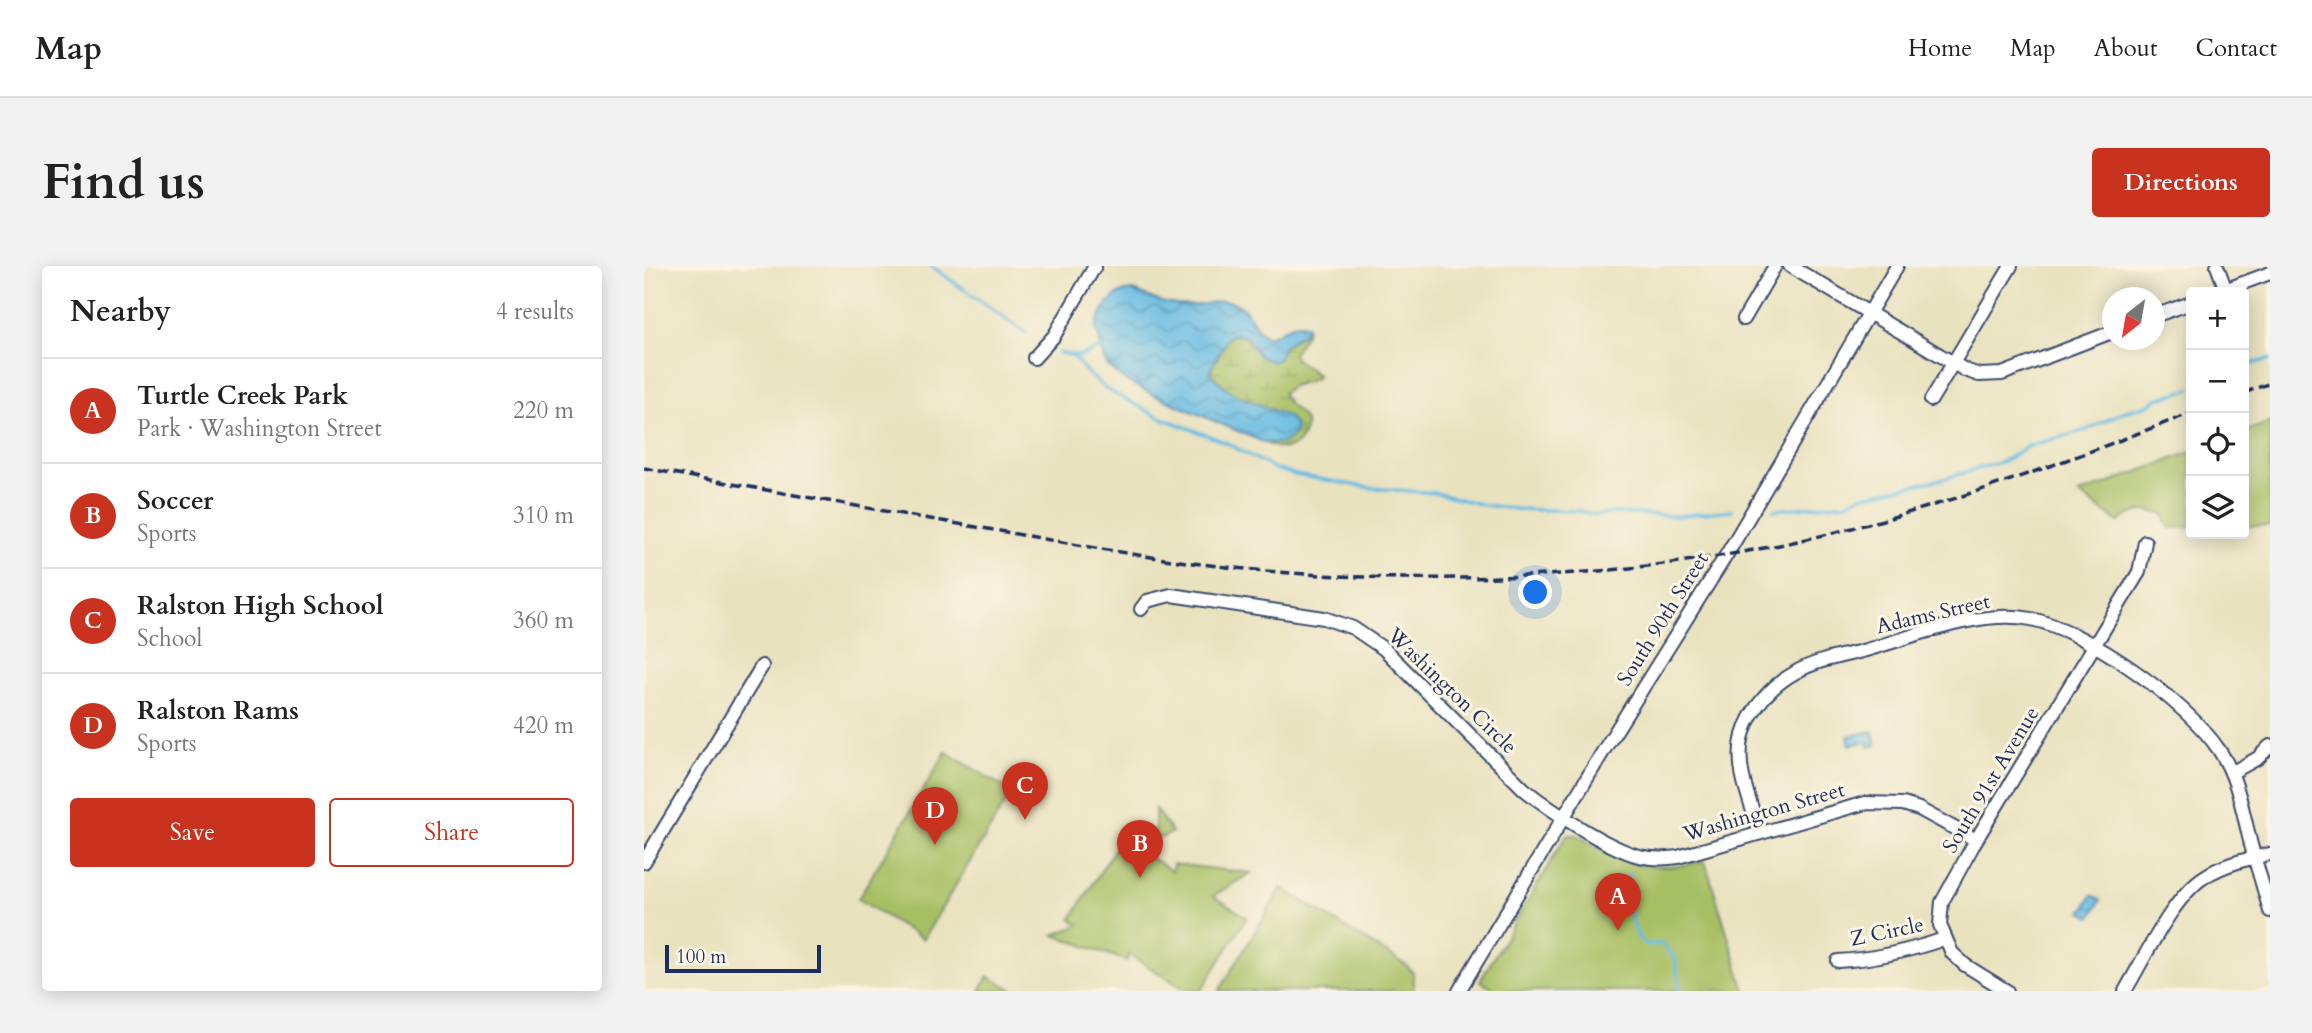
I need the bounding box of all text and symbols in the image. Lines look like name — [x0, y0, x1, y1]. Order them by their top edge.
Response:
text: Map — [35, 26, 102, 71]
text: Home — [1908, 32, 1972, 65]
text: Map — [2010, 32, 2056, 65]
text: About — [2094, 32, 2158, 65]
text: Contact — [2196, 32, 2277, 65]
button: Directions — [2092, 148, 2270, 217]
text: Find us — [42, 149, 205, 216]
north arrow — [2102, 287, 2165, 350]
map controls — [2186, 287, 2249, 539]
button: + — [2186, 287, 2249, 350]
text: Nearby — [70, 291, 171, 332]
text: 4 results — [496, 296, 574, 327]
button: − — [2186, 350, 2249, 413]
text: Turtle Creek Park — [137, 378, 348, 413]
text: A — [84, 395, 102, 426]
text: 220 m — [513, 395, 574, 426]
text: Park · Washington Street — [137, 413, 382, 444]
button: locate — [2186, 413, 2249, 476]
button: layers — [2186, 476, 2249, 539]
text: Soccer — [137, 483, 213, 518]
text: B — [85, 500, 101, 531]
text: 310 m — [513, 500, 574, 531]
text: Sports — [137, 518, 197, 549]
street label: South 90th Street — [1610, 546, 1716, 692]
your location — [1518, 575, 1552, 609]
street label: Adams Street — [1873, 587, 1993, 641]
text: Ralston High School — [137, 588, 384, 623]
text: C — [84, 605, 102, 636]
text: 360 m — [513, 605, 574, 636]
street label: Washington Circle — [1380, 621, 1523, 761]
text: School — [137, 623, 202, 654]
text: Ralston Rams — [137, 693, 299, 728]
street label: South 91st Avenue — [1936, 701, 2046, 859]
text: D — [83, 710, 103, 741]
text: 420 m — [513, 710, 574, 741]
text: Sports — [137, 728, 197, 759]
pin: C — [1002, 762, 1048, 820]
street label: Washington Street — [1679, 775, 1848, 849]
pin: D — [912, 787, 958, 845]
button: Save — [70, 798, 315, 867]
button: Share — [329, 798, 574, 867]
pin: B — [1117, 820, 1163, 878]
pin: A — [1595, 873, 1641, 931]
street label: Z Circle — [1847, 910, 1927, 954]
scale bar — [665, 942, 821, 974]
text: 100 m — [676, 944, 726, 970]

